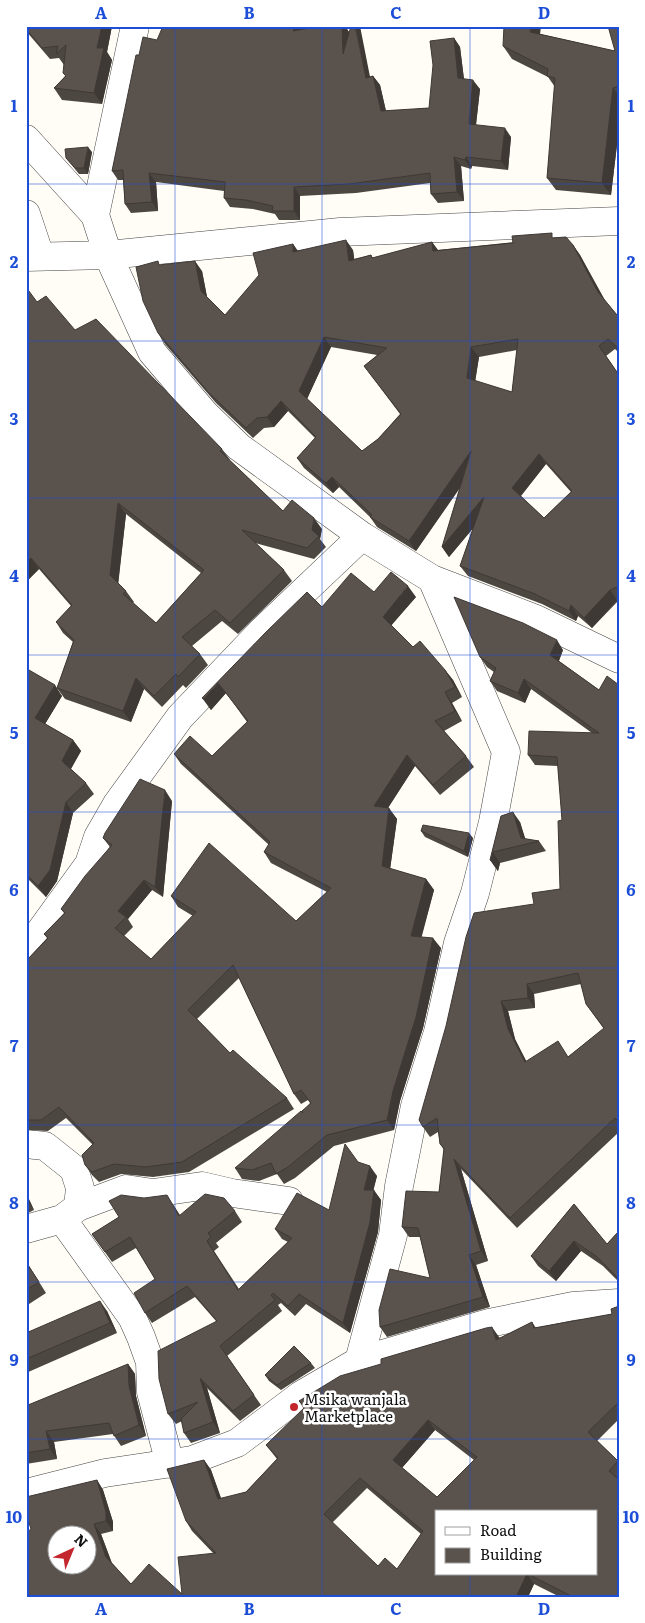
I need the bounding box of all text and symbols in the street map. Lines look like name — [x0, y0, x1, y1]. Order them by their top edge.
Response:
text: A — [95, 0, 107, 24]
text: B — [243, 0, 255, 24]
text: C — [390, 0, 402, 24]
text: D — [538, 0, 550, 24]
text: 1 — [11, 93, 18, 117]
text: 1 — [628, 93, 635, 117]
text: 2 — [10, 249, 19, 273]
text: 2 — [627, 249, 636, 273]
text: 3 — [10, 406, 19, 430]
text: 3 — [627, 406, 636, 430]
text: 4 — [9, 563, 19, 587]
text: 4 — [626, 563, 636, 587]
text: 5 — [10, 720, 19, 744]
text: 5 — [627, 720, 636, 744]
text: 6 — [9, 877, 19, 901]
text: 6 — [626, 877, 636, 901]
text: 7 — [10, 1033, 19, 1057]
text: 7 — [627, 1033, 636, 1057]
text: 8 — [9, 1190, 19, 1214]
text: 8 — [626, 1190, 636, 1214]
text: 9 — [9, 1347, 19, 1371]
text: 9 — [626, 1347, 636, 1371]
place label: Msika wanjala Marketplace — [304, 1387, 408, 1427]
marker: Msika wanjala Marketplace — [288, 1401, 300, 1413]
text: 10 — [6, 1504, 22, 1528]
text: 10 — [623, 1504, 639, 1528]
legend — [435, 1510, 598, 1576]
text: Road — [480, 1518, 516, 1541]
north arrow — [48, 1526, 98, 1576]
text: N — [71, 1529, 93, 1551]
text: Building — [480, 1542, 542, 1565]
text: A — [95, 1596, 107, 1620]
text: B — [243, 1596, 255, 1620]
text: C — [390, 1596, 402, 1620]
text: D — [538, 1596, 550, 1620]

